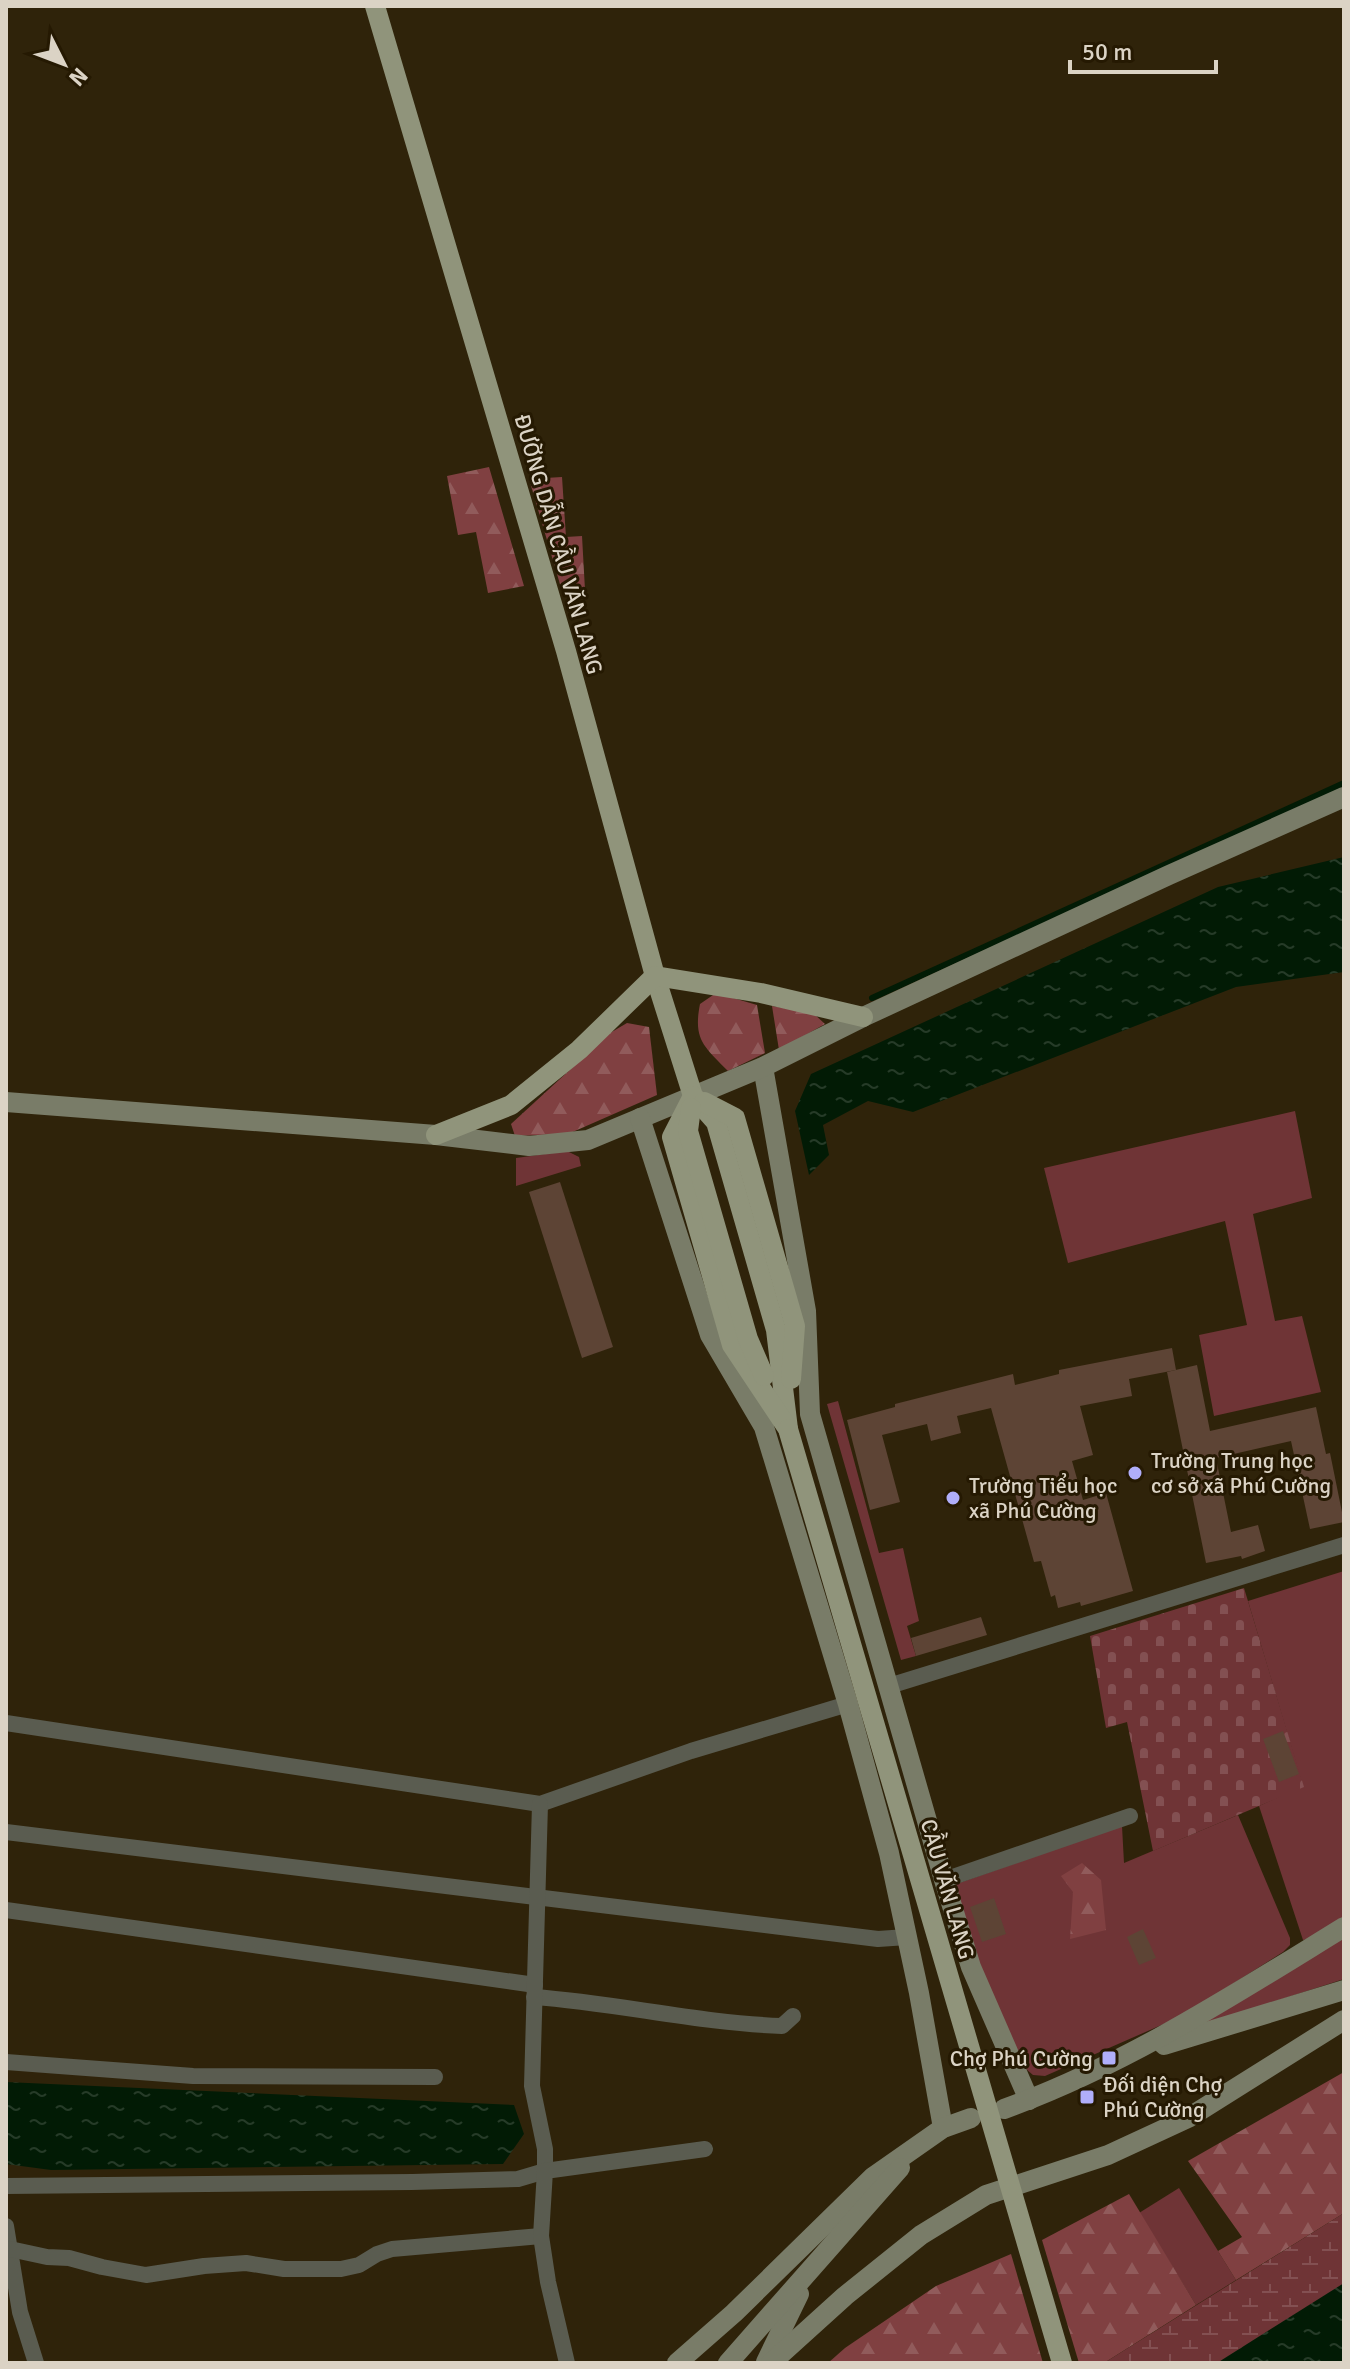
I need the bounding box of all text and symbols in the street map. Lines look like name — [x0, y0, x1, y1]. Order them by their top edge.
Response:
north arrow — [24, 24, 104, 104]
scale bar — [1070, 24, 1216, 74]
text: 50 m — [1082, 37, 1132, 67]
text: N — [63, 62, 94, 92]
street label: ĐƯỜNG DẪN CẦU VĂN LANG — [508, 410, 612, 677]
place label: Trường Trung học cơ sở xã Phú Cường — [1151, 1447, 1331, 1499]
marker: Trường Trung học cơ sở xã Phú Cường — [1126, 1464, 1144, 1482]
place label: Trường Tiểu học xã Phú Cường — [969, 1472, 1117, 1524]
marker: Trường Tiểu học xã Phú Cường — [944, 1489, 962, 1507]
street label: CẦU VĂN LANG — [915, 1815, 983, 1962]
place label: Chợ Phú Cường — [950, 2045, 1093, 2072]
marker: Chợ Phú Cường — [1100, 2049, 1118, 2067]
place label: Đối diện Chợ Phú Cường — [1103, 2071, 1222, 2123]
marker: Đối diện Chợ Phú Cường — [1078, 2088, 1096, 2106]

